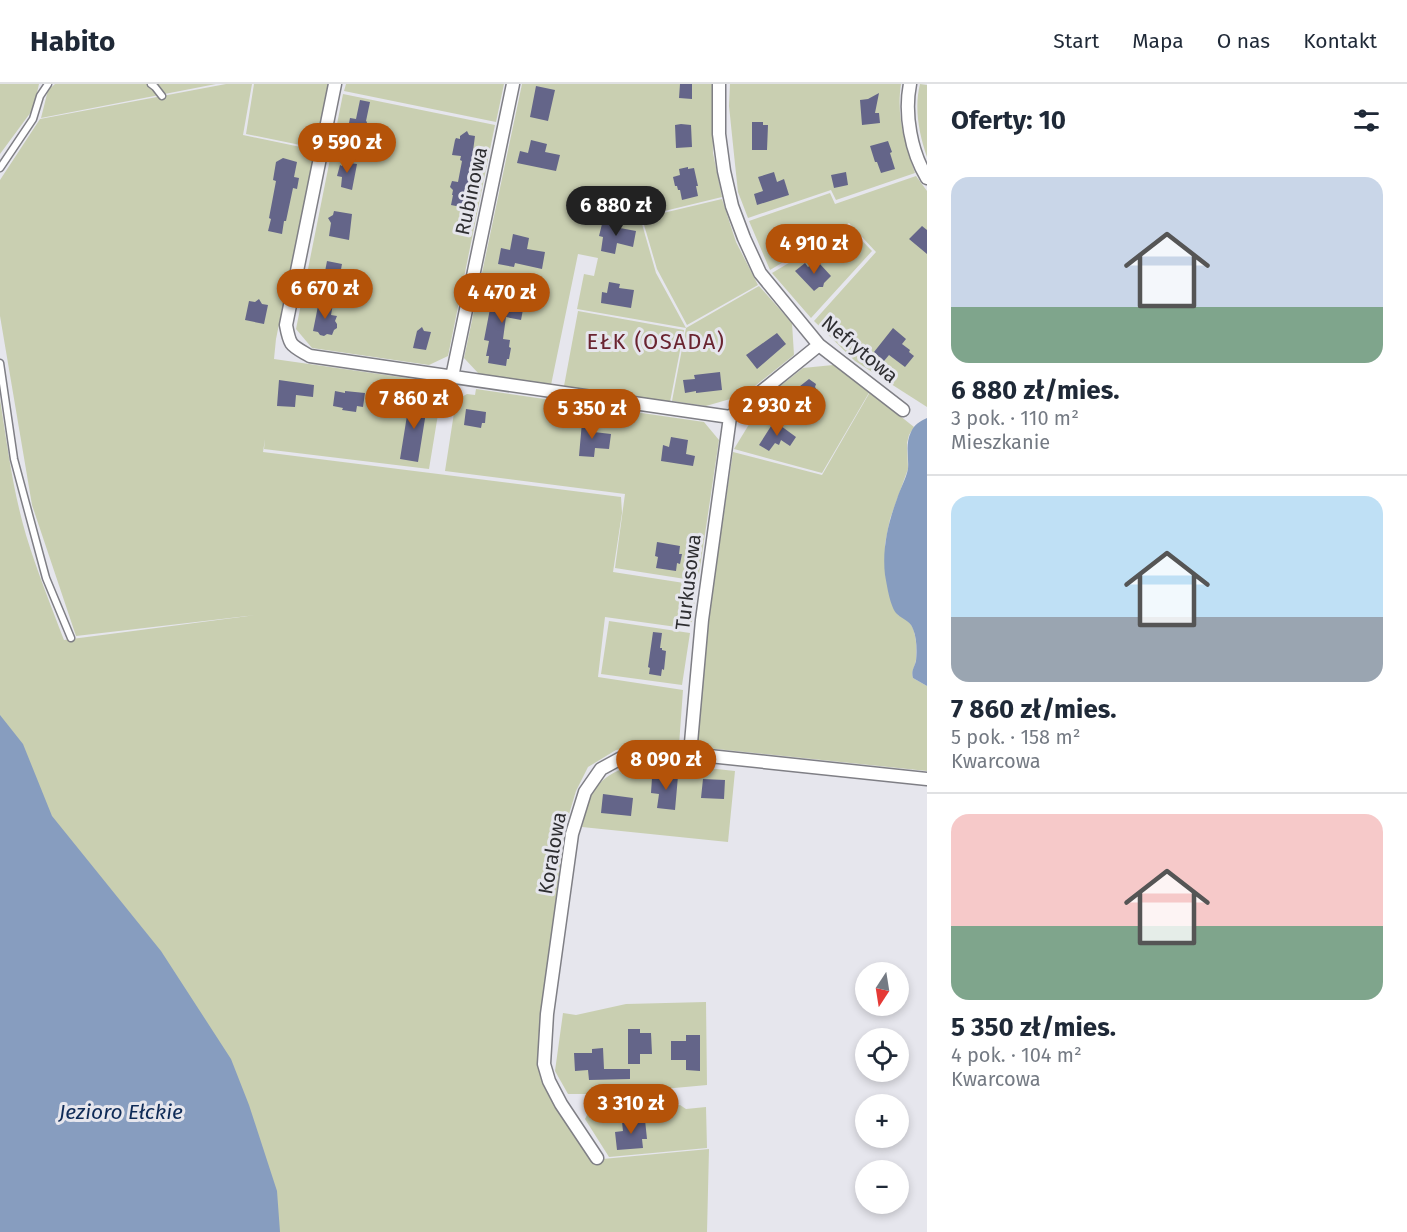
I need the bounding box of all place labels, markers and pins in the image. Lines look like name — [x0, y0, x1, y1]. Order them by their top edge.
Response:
pin: 9 590 zł — [285, 123, 409, 174]
pin: 6 880 zł — [554, 186, 678, 237]
pin: 4 910 zł — [752, 224, 876, 275]
pin: 6 670 zł — [263, 269, 387, 320]
pin: 4 470 zł — [440, 273, 564, 324]
pin: 7 860 zł — [352, 379, 476, 430]
pin: 2 930 zł — [715, 386, 839, 437]
pin: 5 350 zł — [530, 389, 654, 440]
pin: 8 090 zł — [604, 740, 728, 791]
pin: 3 310 zł — [569, 1084, 693, 1135]

